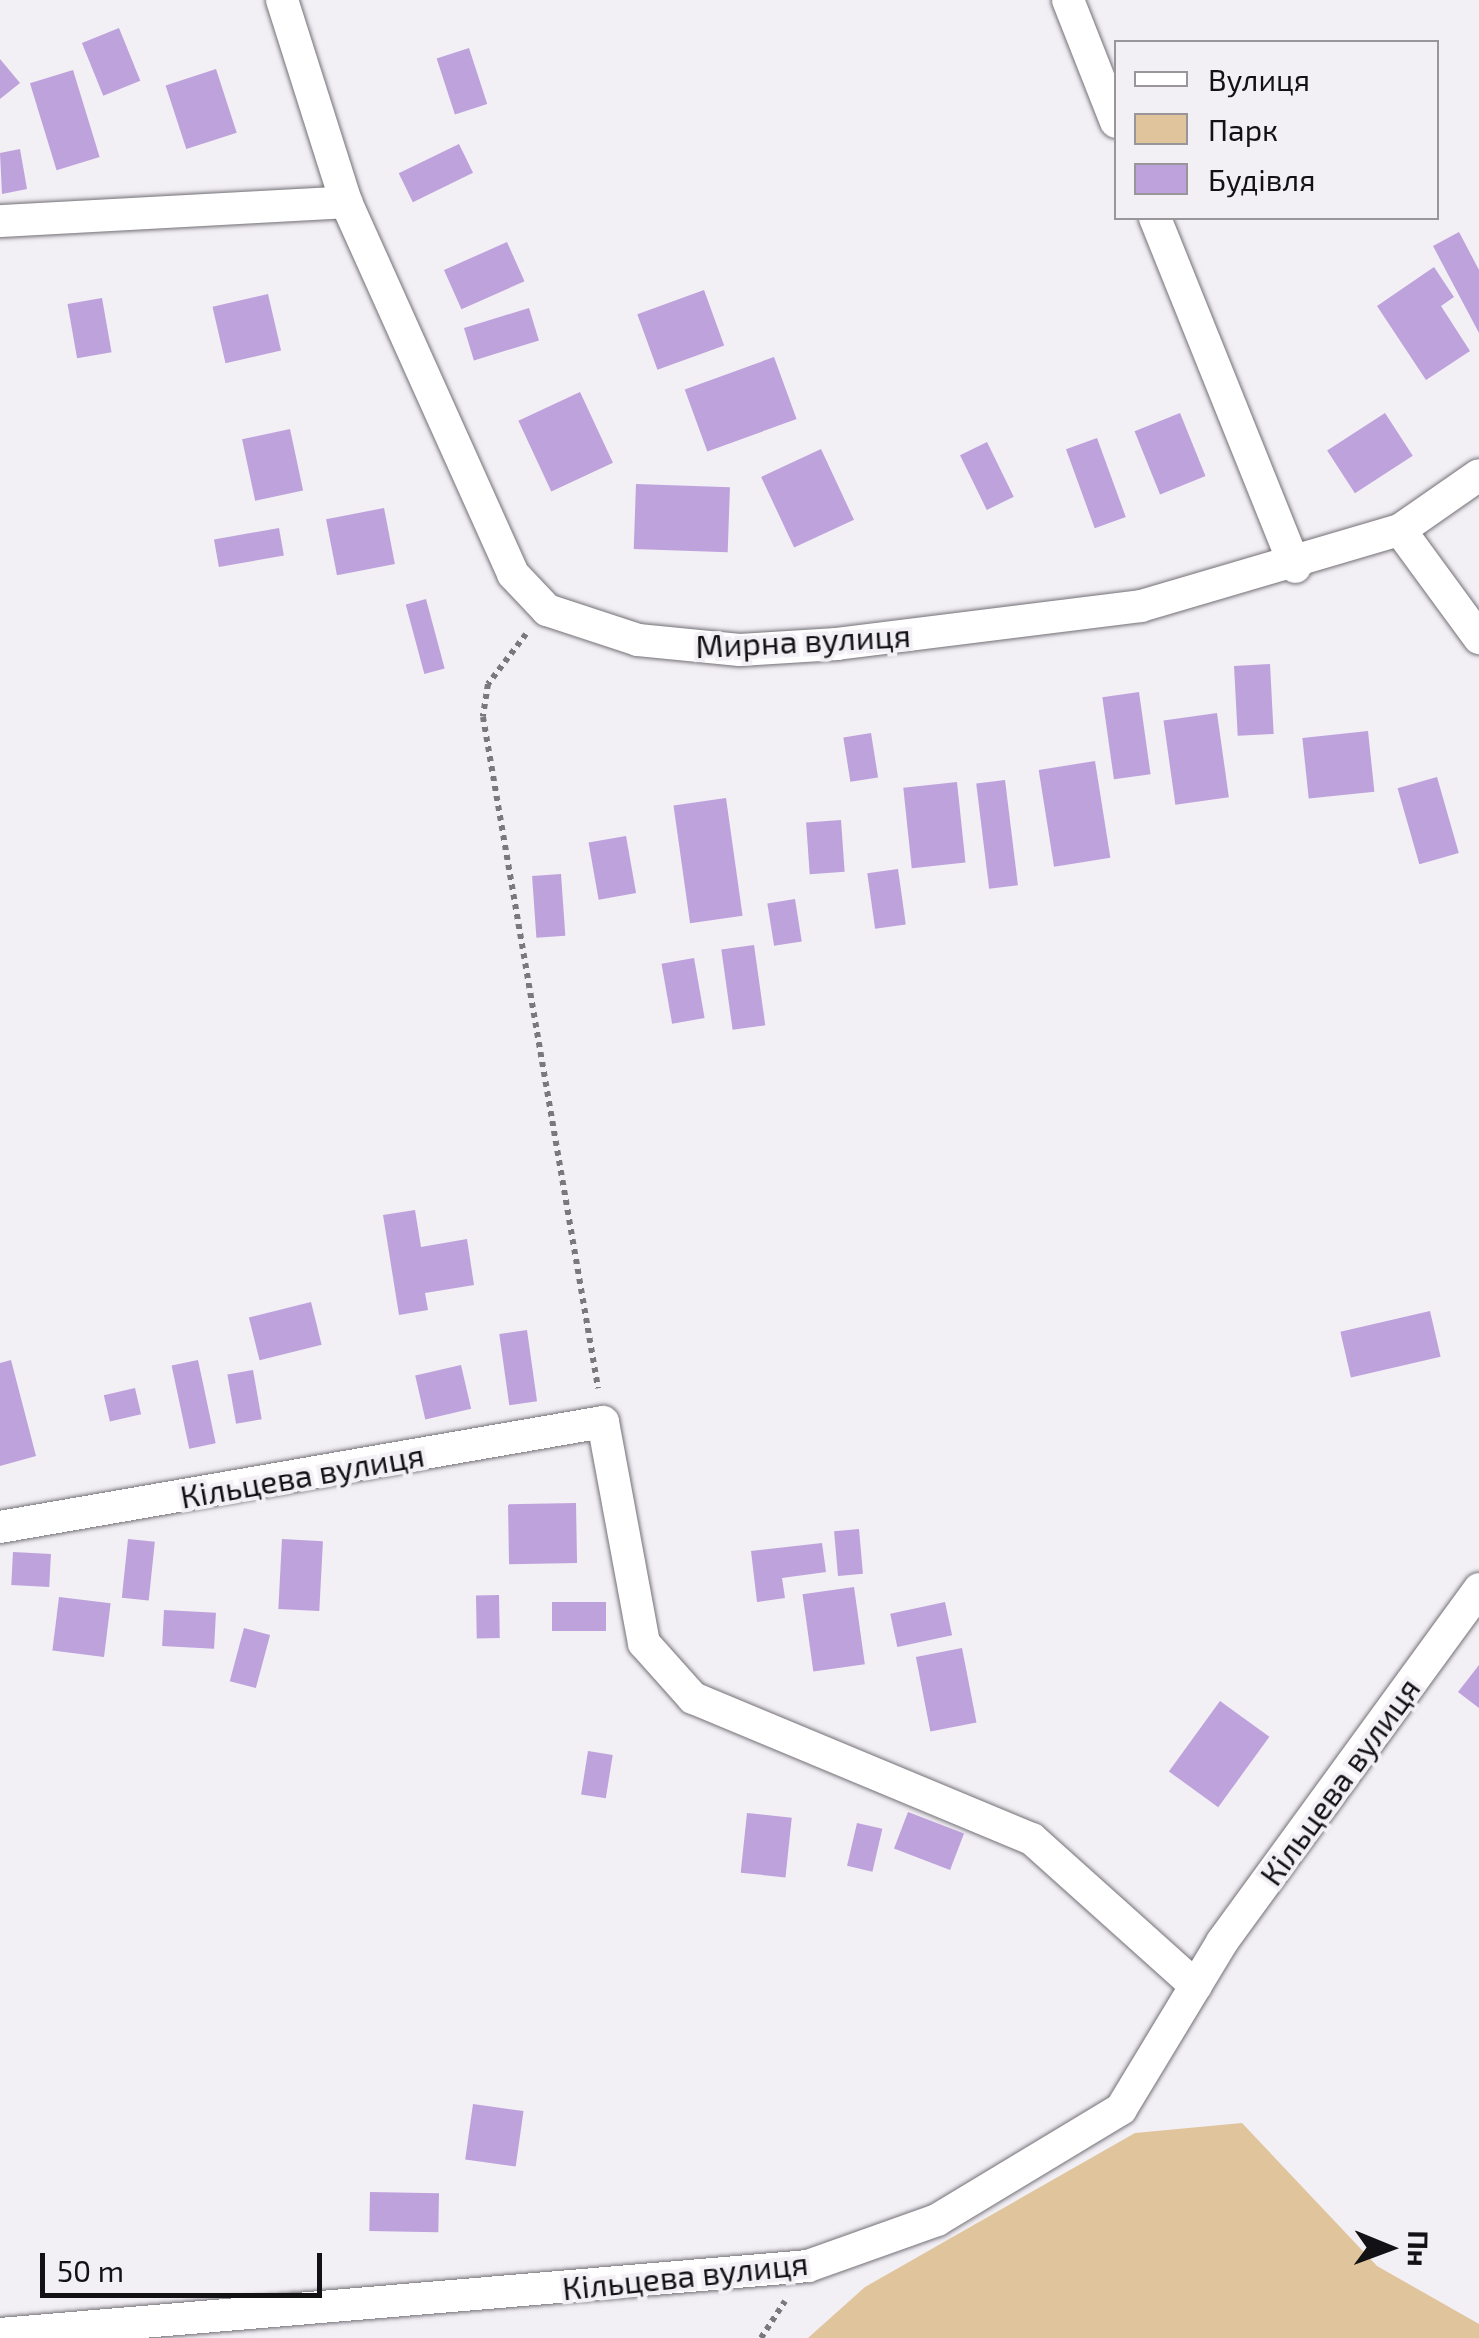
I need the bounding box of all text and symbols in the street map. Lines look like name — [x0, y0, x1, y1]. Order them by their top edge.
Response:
legend — [1114, 40, 1439, 220]
text: Вулиця — [1208, 61, 1310, 97]
text: Парк — [1208, 111, 1278, 147]
text: Будівля — [1208, 161, 1315, 197]
street label: Мирна вулиця — [694, 615, 912, 665]
street label: Кільцева вулиця — [177, 1435, 427, 1515]
street label: Кільцева вулиця — [1251, 1670, 1427, 1892]
north arrow — [1339, 2198, 1439, 2298]
text: Пн — [1402, 2230, 1436, 2267]
scale bar — [45, 2233, 328, 2295]
street label: Кільцева вулиця — [560, 2243, 810, 2307]
text: 50 m — [57, 2252, 124, 2288]

